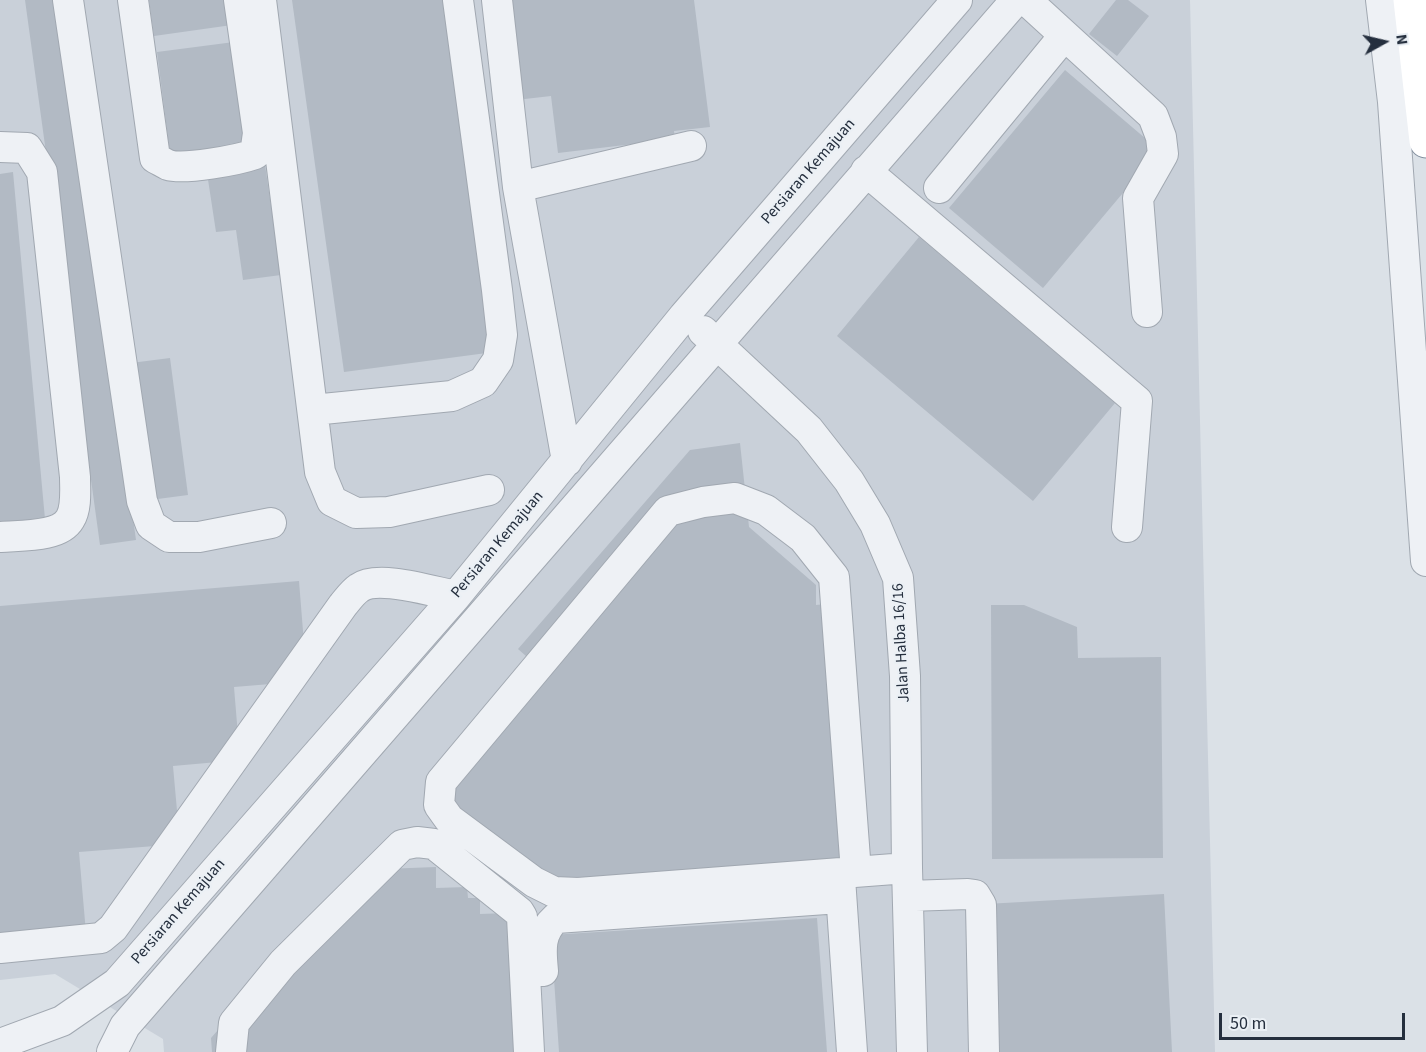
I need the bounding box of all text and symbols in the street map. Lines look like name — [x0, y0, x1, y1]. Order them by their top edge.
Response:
north arrow — [1354, 12, 1414, 72]
text: N — [1390, 33, 1413, 46]
street label: Persiaran Kemajuan — [758, 115, 860, 229]
street label: Persiaran Kemajuan — [448, 488, 548, 602]
street label: Jalan Halba 16/16 — [889, 583, 915, 703]
street label: Persiaran Kemajuan — [128, 855, 230, 969]
scale bar — [1222, 1001, 1408, 1039]
text: 50 m — [1230, 1011, 1266, 1036]

